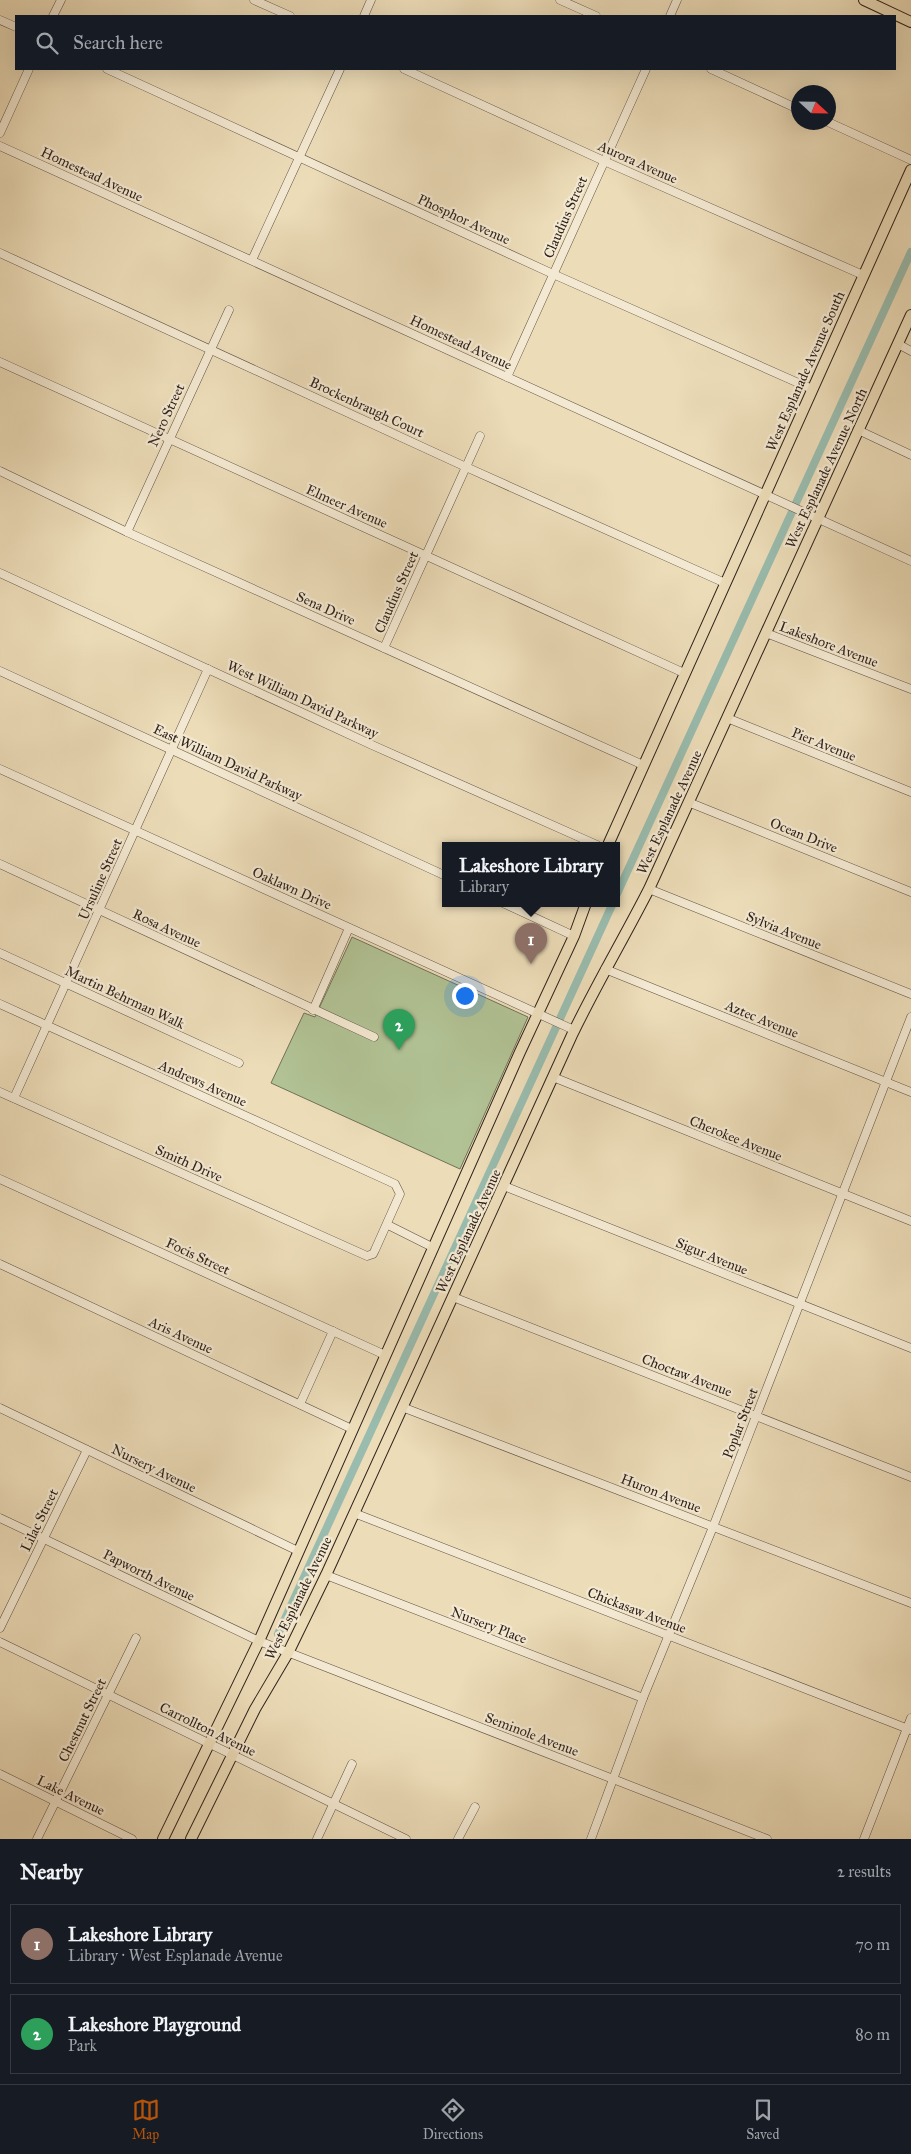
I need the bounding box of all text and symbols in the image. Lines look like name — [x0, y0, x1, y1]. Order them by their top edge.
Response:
search box — [15, 15, 896, 70]
icon: search — [33, 29, 61, 57]
text: Search here — [73, 31, 163, 54]
north arrow — [791, 85, 836, 130]
street label: Aurora Avenue — [594, 137, 680, 188]
street label: Homestead Avenue — [38, 143, 146, 206]
street label: Claudius Street — [540, 174, 591, 261]
street label: Phosphor Avenue — [415, 191, 513, 248]
street label: West Esplanade Avenue South — [762, 288, 849, 454]
street label: Homestead Avenue — [407, 311, 515, 374]
street label: Brockenbraugh Court — [307, 373, 427, 441]
street label: Nero Street — [144, 381, 188, 449]
street label: West Esplanade Avenue North — [782, 385, 871, 551]
street label: Elmeer Avenue — [303, 481, 390, 532]
street label: Claudius Street — [371, 549, 422, 636]
street label: Sena Drive — [294, 588, 358, 629]
street label: Lakeshore Avenue — [777, 618, 881, 671]
street label: West William David Parkway — [224, 657, 382, 742]
street label: East William David Parkway — [151, 720, 305, 805]
street label: Pier Avenue — [789, 724, 859, 765]
street label: West Esplanade Avenue — [633, 747, 706, 877]
street label: Ocean Drive — [768, 814, 840, 857]
street label: Ursuline Street — [75, 836, 126, 923]
popup — [442, 842, 620, 907]
text: Lakeshore Library — [459, 854, 603, 877]
street label: Oaklawn Drive — [250, 863, 334, 914]
text: Library — [459, 877, 509, 896]
street label: Rosa Avenue — [130, 905, 204, 952]
street label: Sylvia Avenue — [744, 908, 824, 953]
pin: 1 — [515, 923, 547, 964]
street label: Martin Behrman Walk — [62, 962, 188, 1033]
your location — [452, 983, 478, 1009]
street label: Aztec Avenue — [722, 997, 801, 1042]
pin: 2 — [383, 1009, 415, 1050]
street label: Andrews Avenue — [155, 1056, 249, 1110]
street label: Cherokee Avenue — [687, 1112, 785, 1165]
street label: Smith Drive — [153, 1141, 225, 1186]
street label: West Esplanade Avenue — [432, 1166, 505, 1296]
street label: Focis Street — [163, 1234, 233, 1279]
street label: Sigur Avenue — [673, 1234, 751, 1279]
street label: Aris Avenue — [145, 1313, 216, 1358]
street label: Choctaw Avenue — [639, 1350, 735, 1401]
street label: Poplar Street — [719, 1385, 762, 1461]
street label: Nursery Avenue — [109, 1441, 199, 1496]
street label: Huron Avenue — [618, 1470, 703, 1517]
street label: Lilac Street — [17, 1486, 62, 1554]
street label: West Esplanade Avenue — [261, 1534, 336, 1663]
street label: Papworth Avenue — [100, 1546, 198, 1605]
street label: Chickasaw Avenue — [585, 1584, 689, 1637]
street label: Nursery Place — [449, 1603, 529, 1648]
street label: Chestnut Street — [55, 1676, 110, 1765]
street label: Carrollton Avenue — [157, 1699, 259, 1760]
street label: Seminole Avenue — [483, 1709, 581, 1760]
street label: Lake Avenue — [34, 1772, 108, 1819]
text: Nearby — [20, 1859, 83, 1885]
text: 2 results — [837, 1862, 891, 1881]
text: Lakeshore Library — [68, 1923, 212, 1946]
text: 1 — [34, 1935, 40, 1954]
text: 70 m — [855, 1935, 890, 1954]
text: Library · West Esplanade Avenue — [68, 1946, 283, 1965]
text: Lakeshore Playground — [68, 2013, 241, 2036]
text: 2 — [33, 2025, 41, 2044]
text: 80 m — [855, 2025, 890, 2044]
text: Park — [68, 2036, 97, 2055]
tab: Map — [132, 2096, 160, 2143]
tab: Directions — [423, 2096, 483, 2143]
tab: Saved — [746, 2096, 779, 2143]

